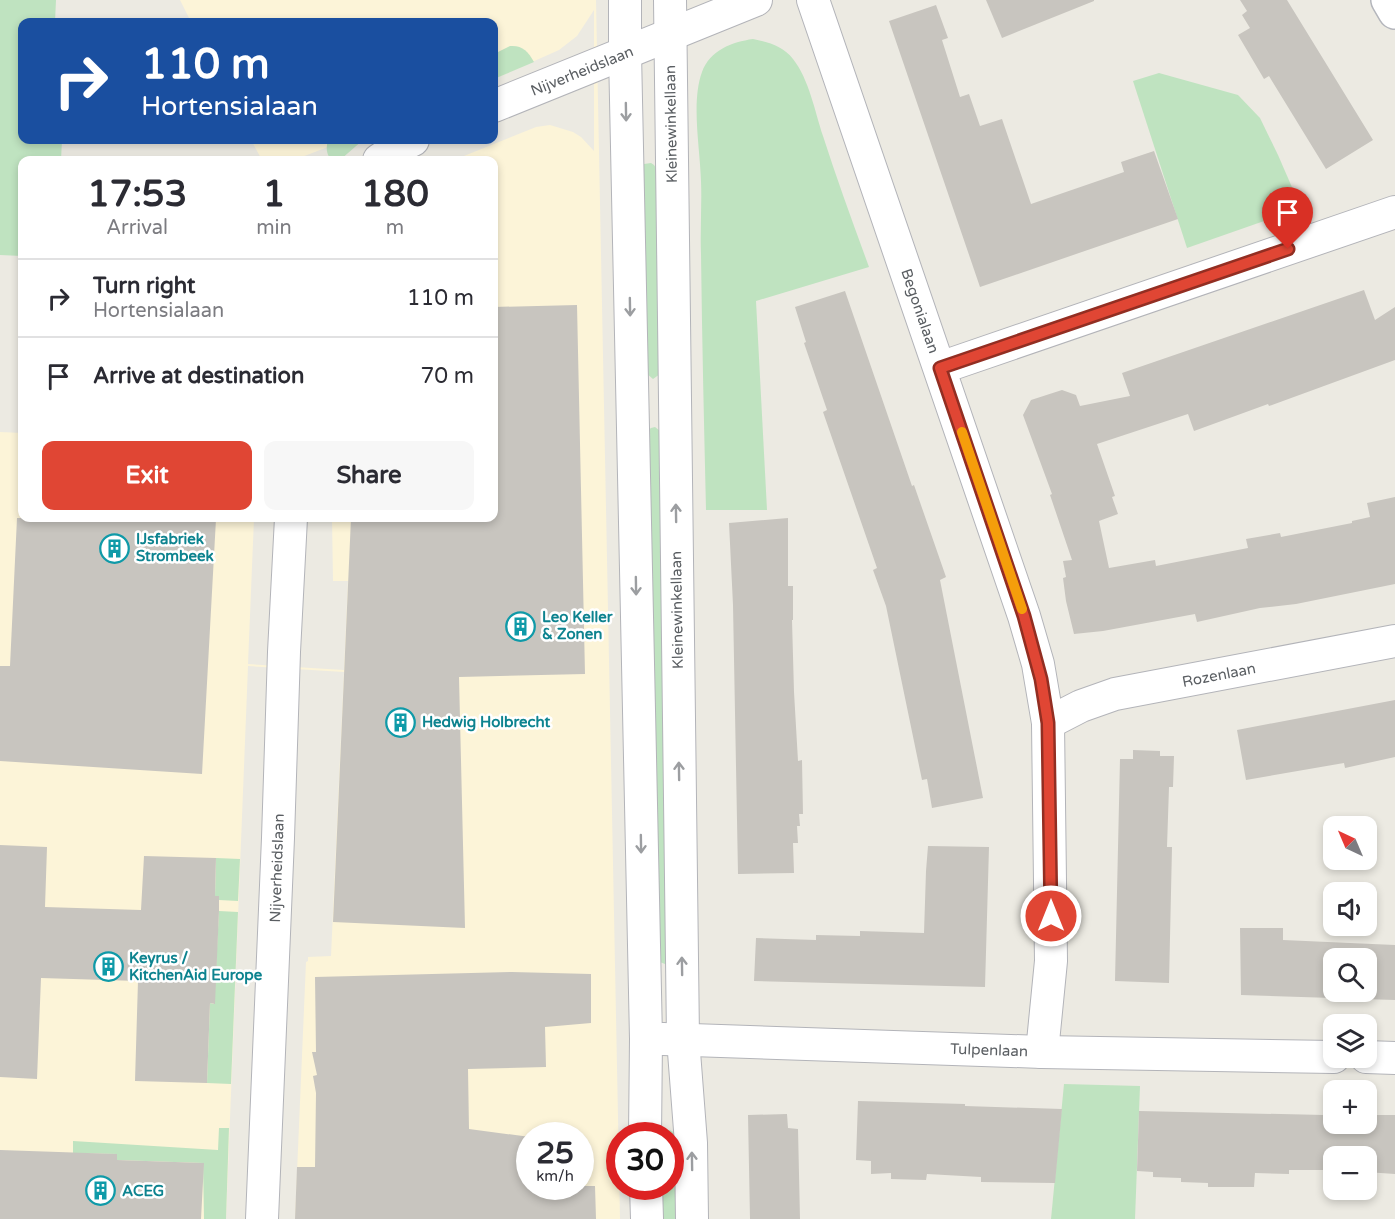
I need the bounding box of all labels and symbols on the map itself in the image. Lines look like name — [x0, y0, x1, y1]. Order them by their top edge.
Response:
street label: Nijverheidslaan — [528, 42, 636, 100]
street label: Kleinewinkellaan — [661, 65, 681, 183]
one-way arrow — [620, 101, 632, 121]
pin — [1262, 187, 1313, 249]
street label: Begonialaan — [897, 266, 943, 356]
one-way arrow — [624, 296, 636, 316]
one-way arrow — [670, 503, 682, 523]
place label: IJsfabriek Strombeek — [136, 530, 214, 565]
building icon: IJsfabriek Strombeek — [99, 532, 131, 564]
street label: Kleinewinkellaan — [667, 551, 687, 669]
one-way arrow — [630, 575, 642, 595]
place label: Leo Keller & Zonen — [542, 608, 613, 643]
building icon: Leo Keller & Zonen — [505, 610, 537, 642]
street label: Rozenlaan — [1181, 659, 1257, 691]
building icon: Hedwig Holbrecht — [385, 706, 417, 738]
place label: Hedwig Holbrecht — [422, 713, 550, 732]
one-way arrow — [673, 761, 685, 781]
street label: Nijverheidslaan — [266, 813, 288, 923]
north arrow — [1323, 816, 1377, 870]
one-way arrow — [636, 833, 647, 853]
position arrow — [1019, 884, 1083, 948]
place label: Keyrus / KitchenAid Europe — [129, 949, 263, 985]
building icon: Keyrus / KitchenAid Europe — [92, 951, 124, 983]
one-way arrow — [676, 956, 687, 976]
street label: Tulpenlaan — [950, 1040, 1028, 1060]
speed limit sign: 30 — [606, 1122, 684, 1200]
one-way arrow — [686, 1151, 697, 1171]
building icon: ACEG — [85, 1175, 117, 1207]
place label: ACEG — [122, 1182, 164, 1200]

